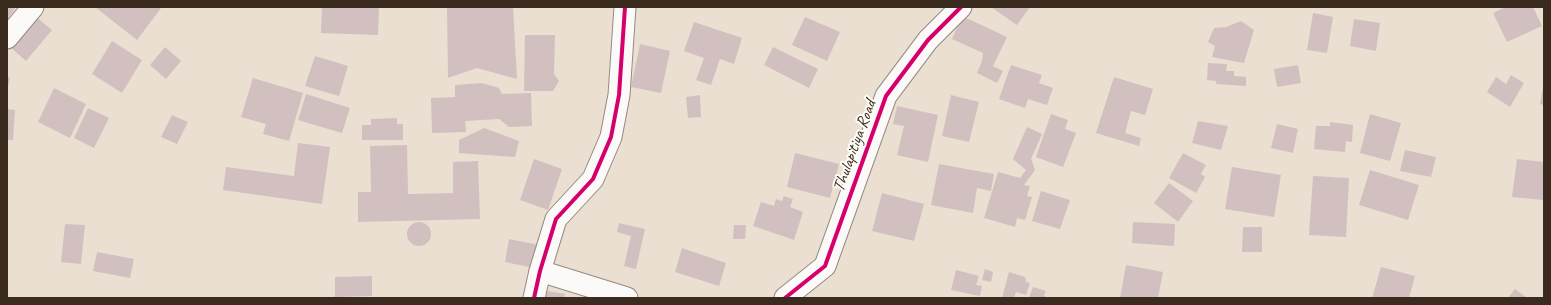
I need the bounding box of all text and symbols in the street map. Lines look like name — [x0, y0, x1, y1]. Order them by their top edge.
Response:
street label: Thulapitiya Road — [829, 98, 881, 194]

